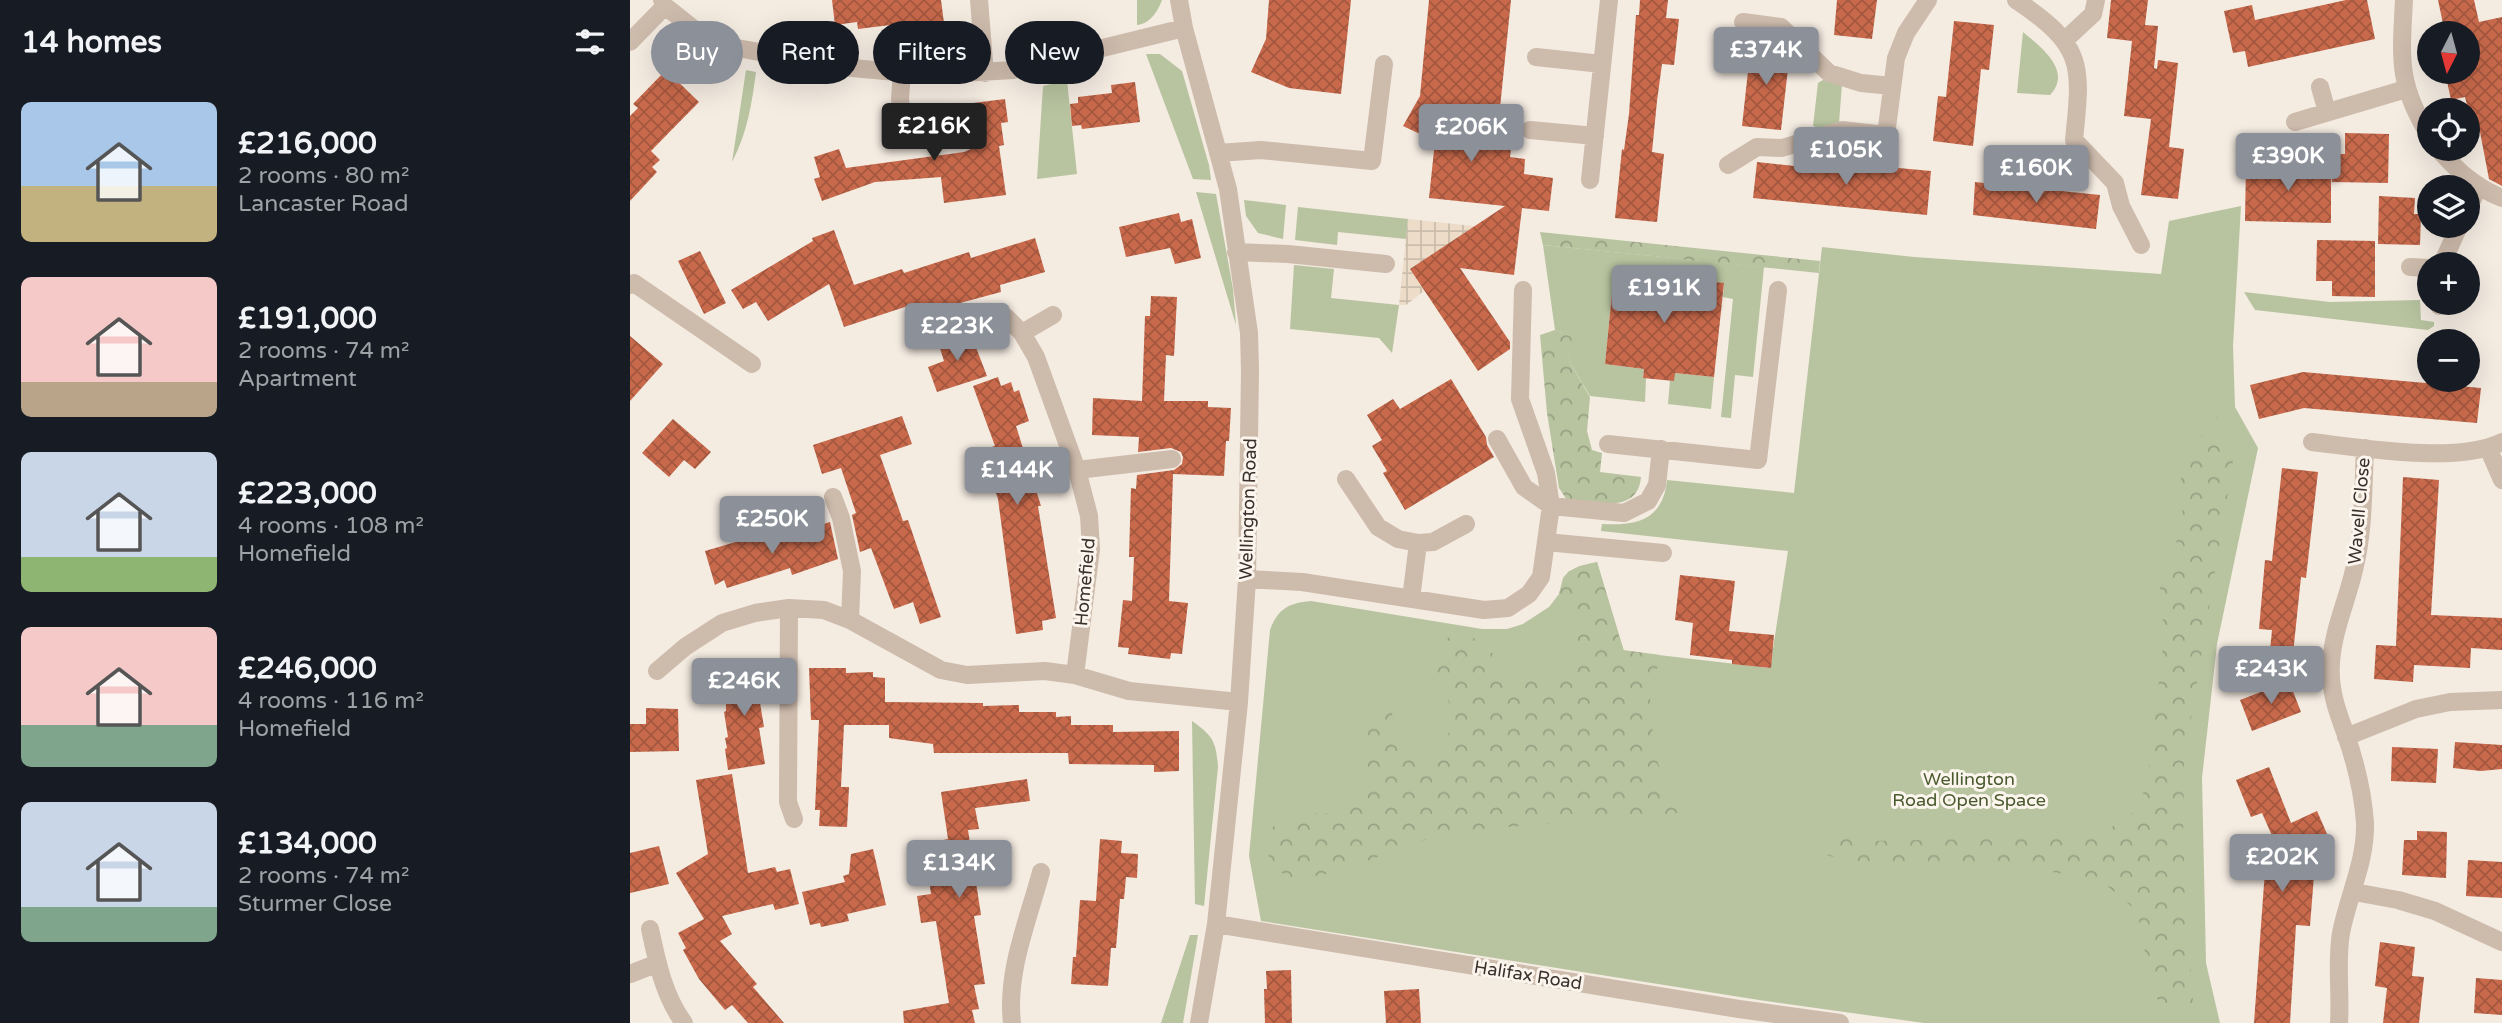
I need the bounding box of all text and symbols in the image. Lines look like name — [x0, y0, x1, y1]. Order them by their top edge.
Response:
chip: Buy — [651, 21, 743, 84]
chip: Rent — [757, 21, 859, 84]
chip: Filters — [873, 21, 991, 84]
chip: New — [1005, 21, 1104, 84]
north arrow — [2417, 21, 2480, 84]
map controls — [2417, 21, 2480, 392]
icon: filters — [571, 23, 609, 61]
text: 14 homes — [21, 24, 162, 61]
pin: £374K — [1717, 28, 1815, 87]
text: £374K — [1730, 36, 1802, 64]
button: locate — [2417, 98, 2480, 161]
pin: £216K — [885, 104, 983, 163]
pin: £206K — [1422, 104, 1520, 164]
text: £216K — [898, 112, 970, 140]
text: £206K — [1435, 113, 1507, 141]
text: £216,000 — [238, 125, 377, 162]
pin: £105K — [1797, 128, 1895, 187]
icon: home — [77, 130, 161, 214]
pin: £390K — [2239, 134, 2337, 193]
text: £105K — [1810, 136, 1882, 164]
text: £390K — [2252, 142, 2324, 170]
pin: £160K — [1987, 146, 2085, 205]
text: £160K — [2000, 154, 2072, 182]
text: 2 rooms · 80 m² — [238, 162, 409, 190]
button: layers — [2417, 175, 2480, 238]
text: Lancaster Road — [238, 190, 409, 218]
button: + — [2417, 252, 2480, 315]
pin: £191K — [1615, 266, 1713, 325]
text: £191K — [1628, 274, 1700, 302]
text: £191,000 — [238, 300, 377, 337]
pin: £223K — [908, 304, 1006, 363]
icon: home — [77, 305, 161, 389]
text: £223K — [921, 312, 993, 340]
button: − — [2417, 329, 2480, 392]
text: 2 rooms · 74 m² — [238, 337, 409, 365]
text: Apartment — [238, 365, 357, 393]
street label: Wellington Road — [1235, 438, 1261, 580]
pin: £144K — [968, 448, 1066, 507]
text: £144K — [981, 456, 1053, 484]
street label: Wavell Close — [2343, 457, 2375, 565]
text: £223,000 — [238, 475, 377, 512]
icon: home — [77, 480, 161, 564]
pin: £250K — [723, 496, 821, 556]
text: £250K — [736, 505, 808, 533]
text: 4 rooms · 108 m² — [238, 512, 424, 540]
street label: Homefield — [1070, 537, 1100, 627]
text: Homefield — [238, 540, 351, 568]
pin: £243K — [2222, 646, 2320, 706]
text: £246,000 — [238, 650, 377, 687]
icon: home — [77, 655, 161, 739]
text: £243K — [2235, 655, 2307, 683]
pin: £246K — [695, 658, 793, 718]
text: £246K — [708, 667, 780, 695]
text: 4 rooms · 116 m² — [238, 687, 424, 715]
text: Homefield — [238, 715, 351, 743]
park label: Wellington Road Open Space — [1892, 768, 2046, 811]
text: £134,000 — [238, 825, 377, 862]
icon: home — [77, 830, 161, 914]
pin: £202K — [2233, 834, 2331, 894]
pin: £134K — [910, 841, 1008, 900]
text: £202K — [2246, 843, 2318, 871]
text: £134K — [923, 849, 995, 877]
text: 2 rooms · 74 m² — [238, 862, 409, 890]
text: Sturmer Close — [238, 890, 392, 918]
street label: Halifax Road — [1472, 956, 1584, 994]

